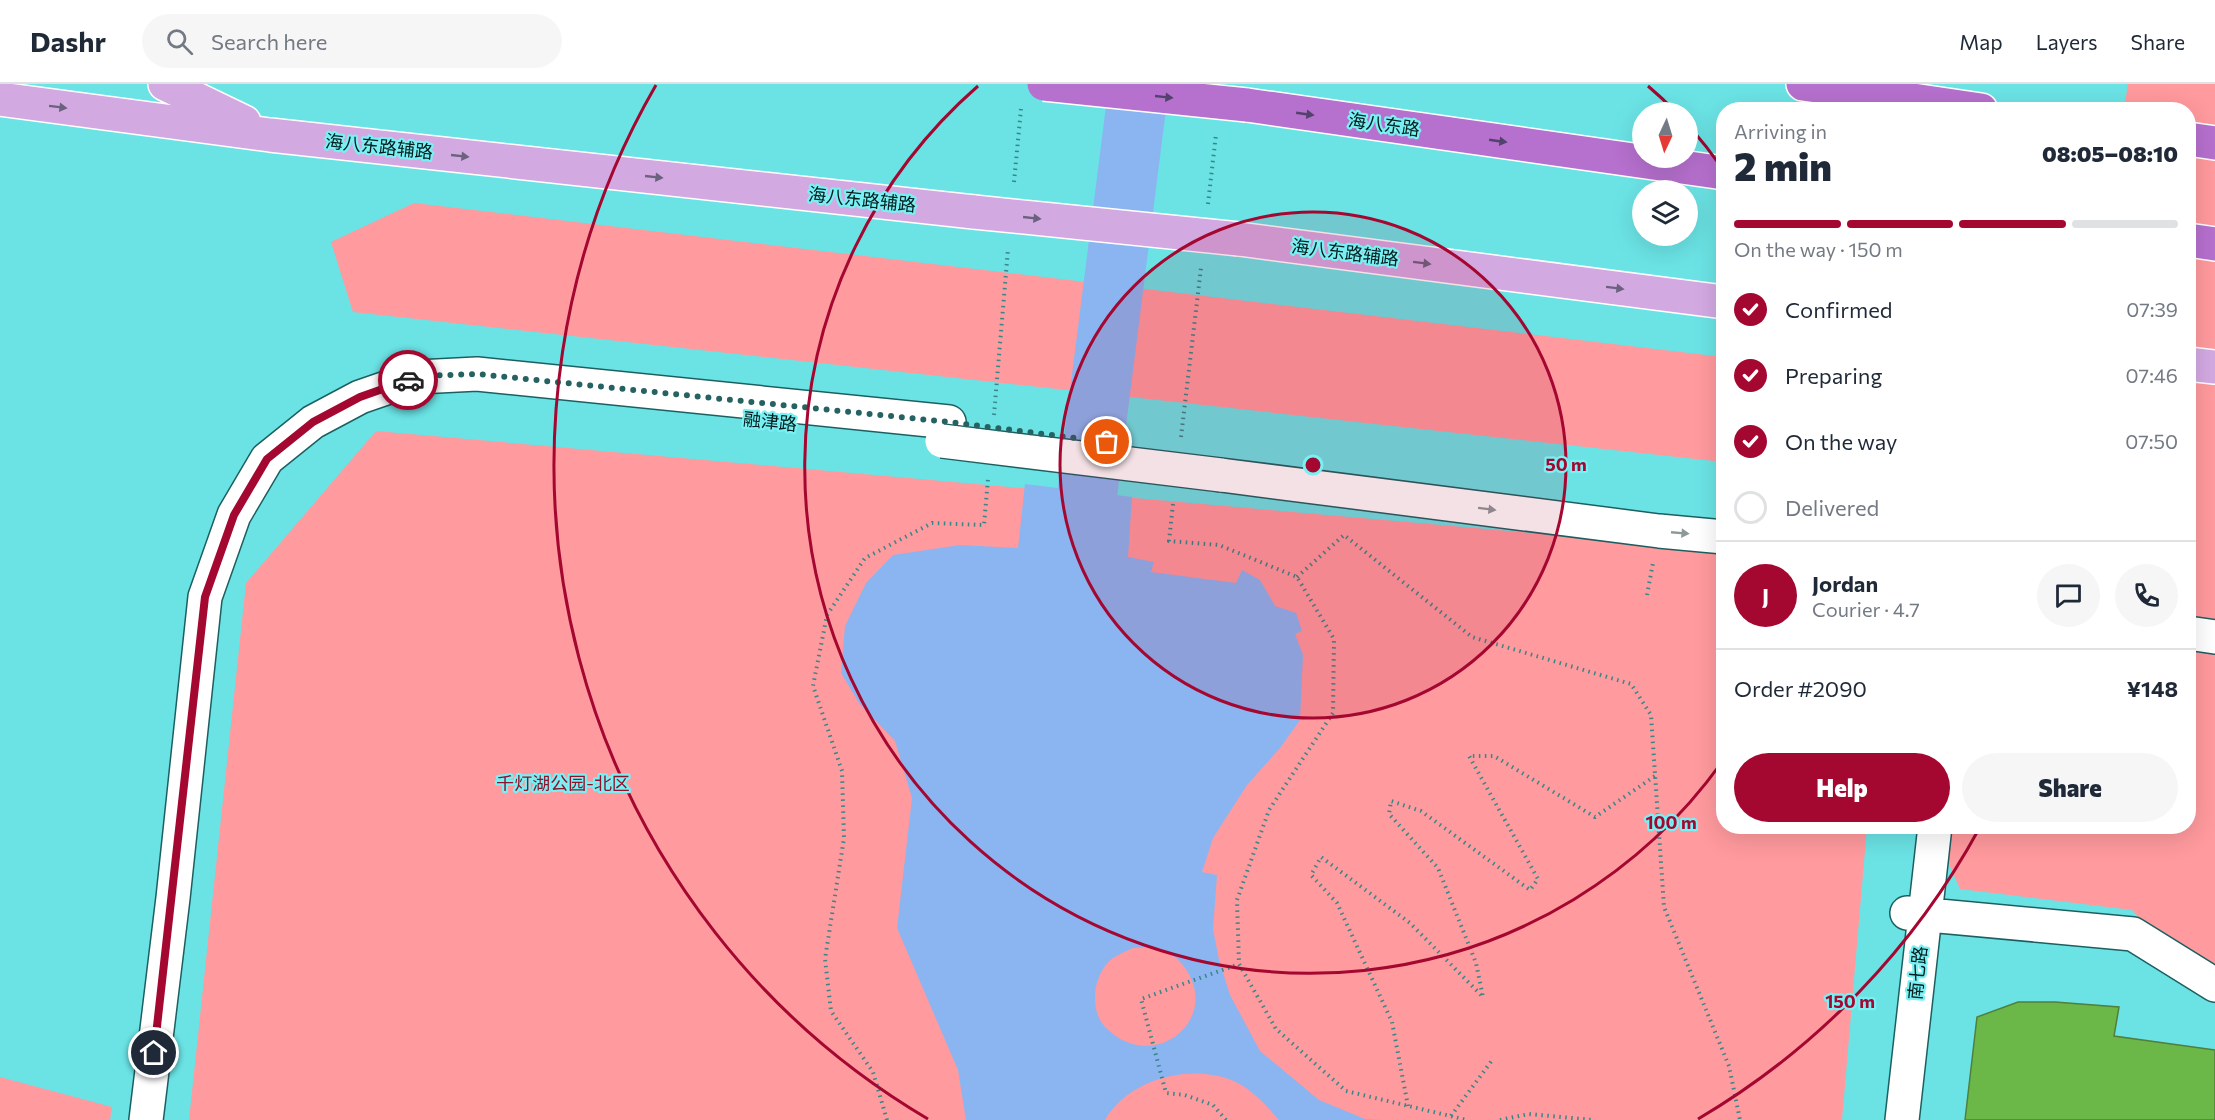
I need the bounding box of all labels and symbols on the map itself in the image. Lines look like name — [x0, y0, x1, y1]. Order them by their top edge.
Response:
one-way arrow — [1155, 92, 1174, 102]
one-way arrow — [49, 102, 68, 112]
north arrow — [1632, 102, 1698, 168]
street label: 海八东路 — [1347, 108, 1421, 140]
one-way arrow — [1295, 109, 1314, 118]
street label: 海八东路辅路 — [324, 129, 434, 163]
one-way arrow — [1488, 137, 1507, 146]
one-way arrow — [451, 151, 470, 161]
one-way arrow — [644, 172, 663, 182]
street label: 海八东路辅路 — [807, 182, 917, 216]
one-way arrow — [1023, 213, 1042, 223]
street label: 海八东路辅路 — [1290, 235, 1400, 270]
one-way arrow — [1413, 258, 1432, 267]
one-way arrow — [1606, 283, 1625, 293]
courier — [378, 350, 438, 410]
street label: 融津路 — [742, 407, 798, 435]
pin — [1081, 416, 1132, 467]
text: 50 m — [1545, 453, 1587, 475]
centre of rings — [1303, 455, 1323, 475]
one-way arrow — [1477, 504, 1496, 513]
one-way arrow — [1671, 528, 1690, 538]
park label: 千灯湖公园-北区 — [496, 772, 630, 794]
text: 100 m — [1645, 811, 1697, 833]
street label: 南七路 — [1903, 945, 1931, 1001]
text: 150 m — [1825, 990, 1875, 1012]
pin — [128, 1027, 179, 1078]

